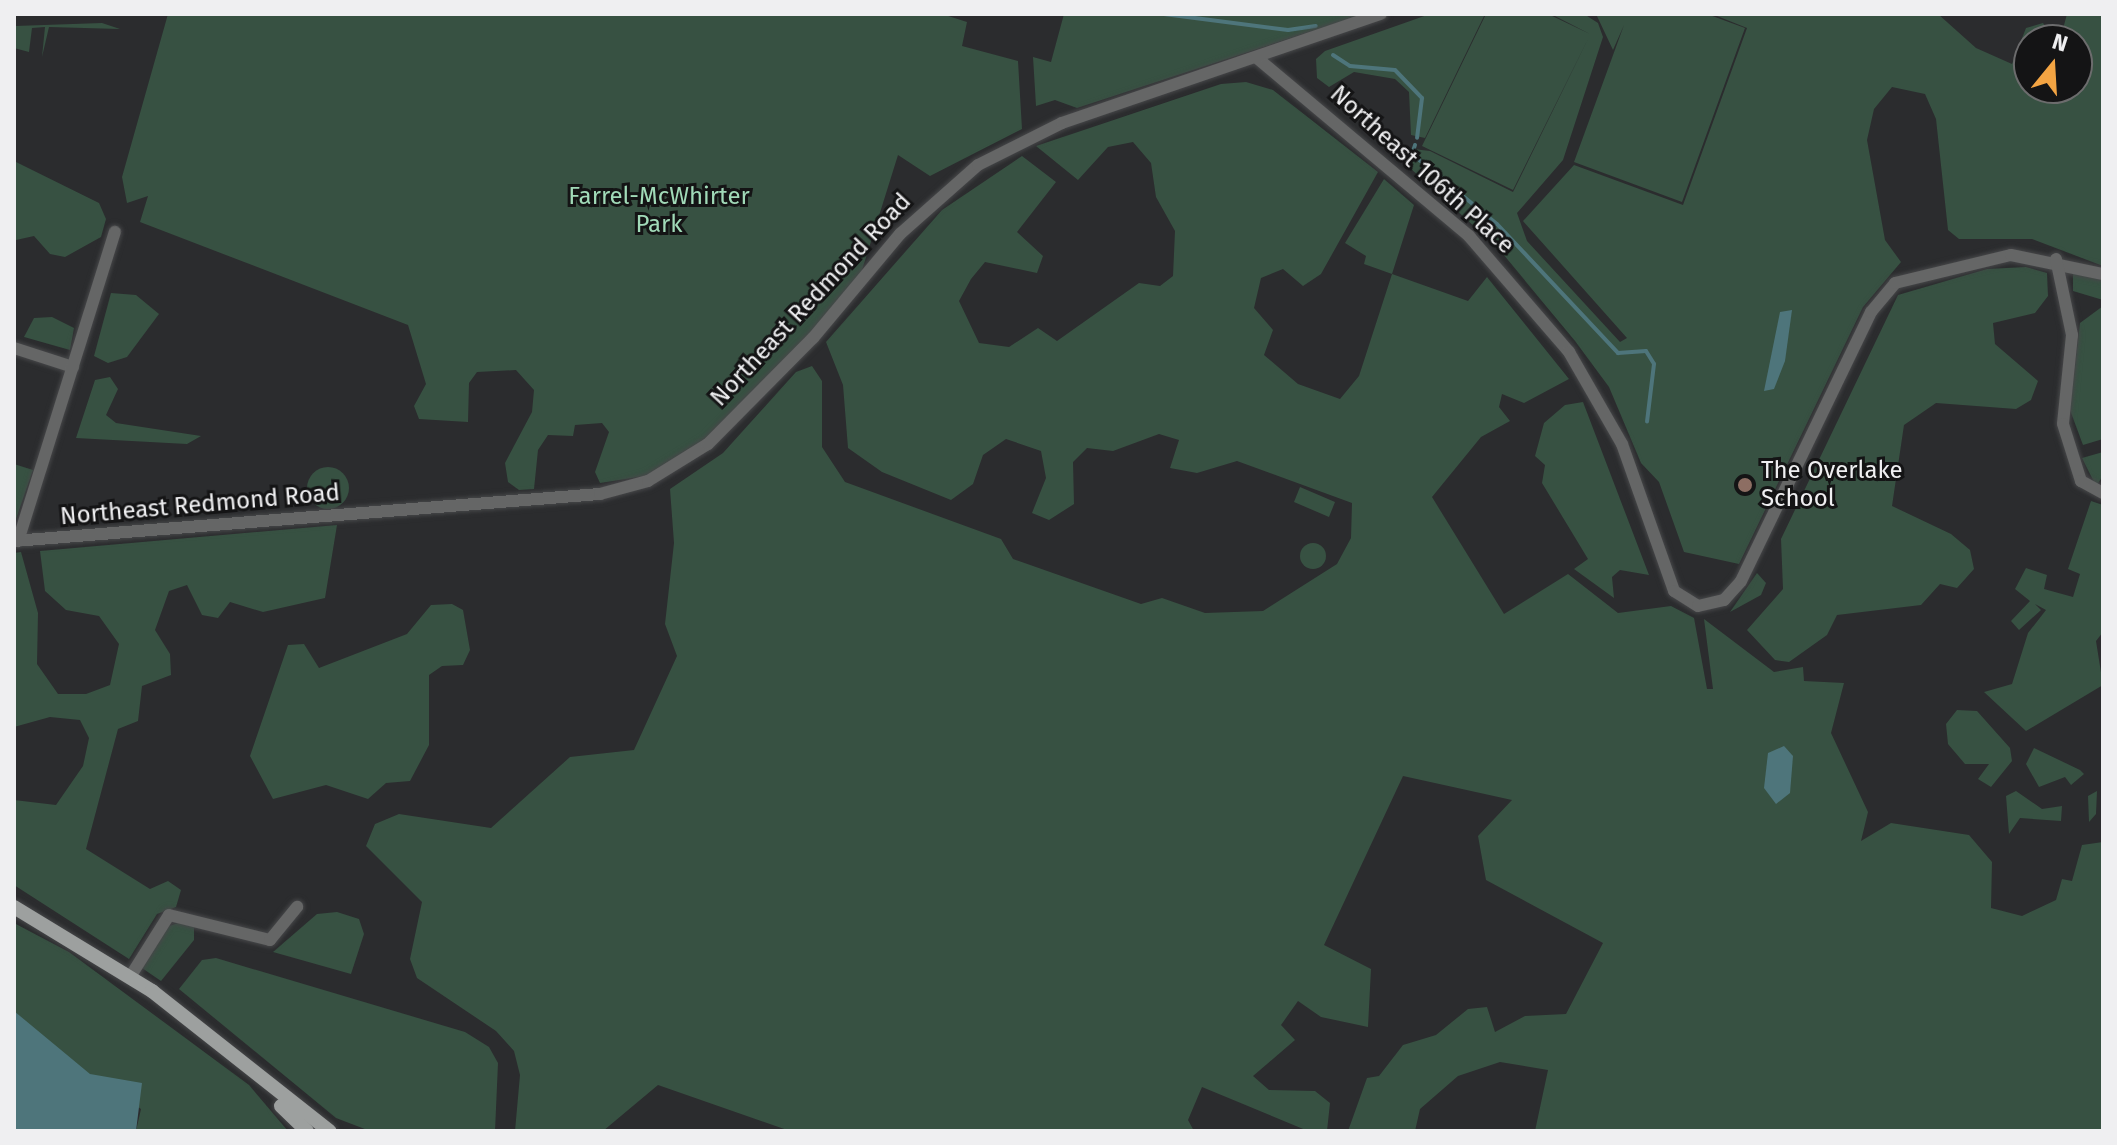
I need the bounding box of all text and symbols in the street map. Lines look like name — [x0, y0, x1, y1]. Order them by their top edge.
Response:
north arrow — [2013, 24, 2093, 104]
text: N — [2049, 28, 2071, 58]
street label: Northeast 106th Place — [1324, 80, 1520, 260]
park label: Farrel-McWhirter Park — [568, 183, 750, 239]
street label: Northeast Redmond Road — [705, 188, 917, 412]
place label: The Overlake School — [1761, 457, 1903, 513]
marker: The Overlake School — [1736, 476, 1754, 494]
street label: Northeast Redmond Road — [59, 478, 341, 532]

